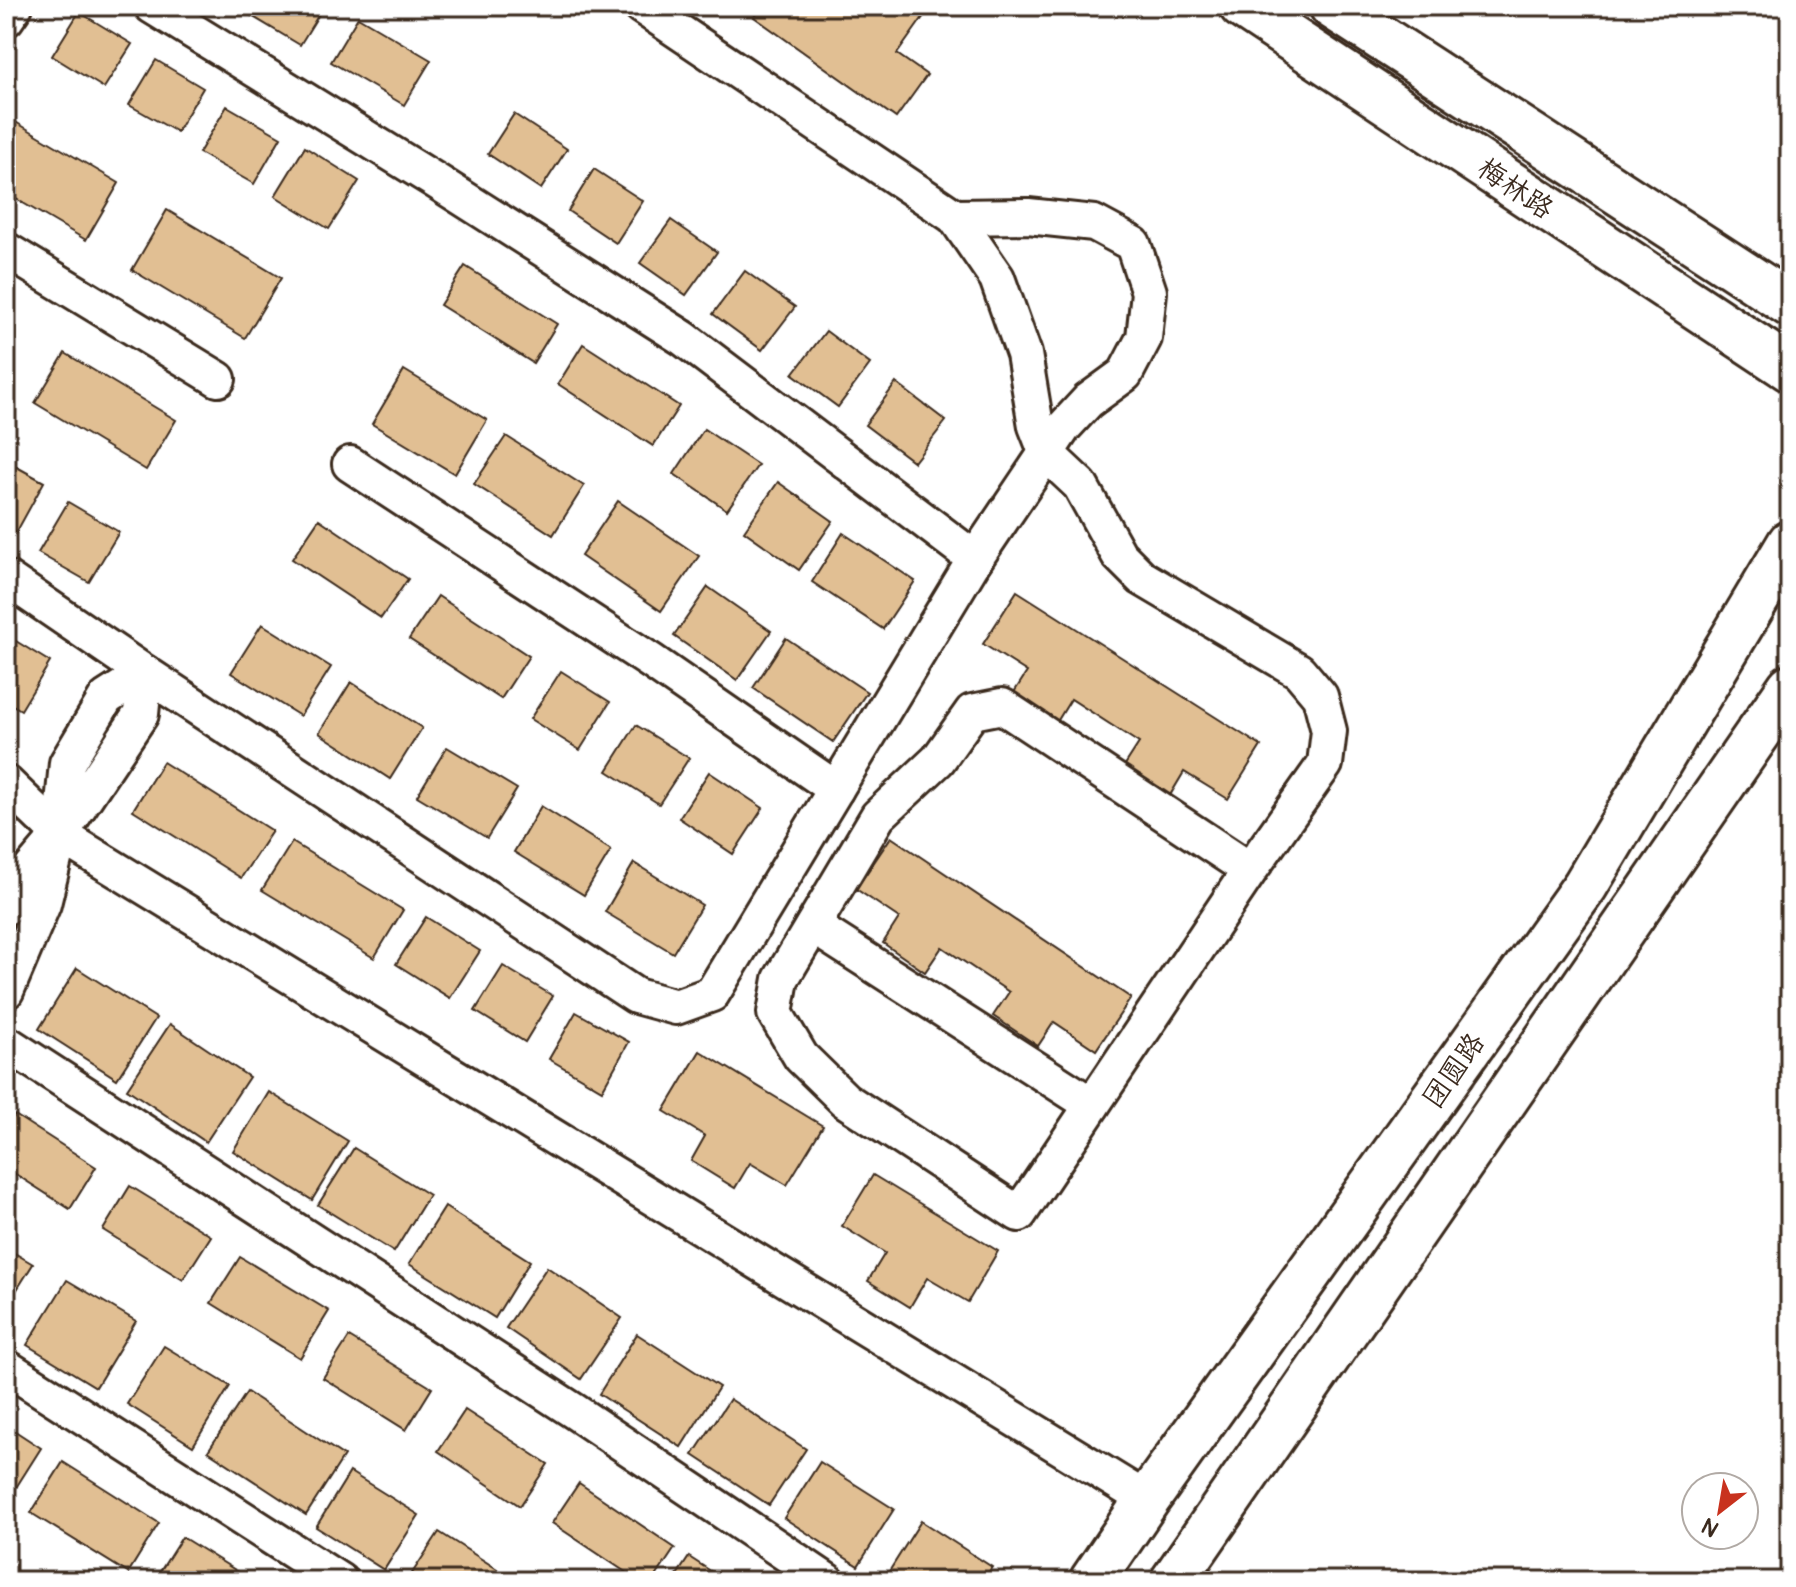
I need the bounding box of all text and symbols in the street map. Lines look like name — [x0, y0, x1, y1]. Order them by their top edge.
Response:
street label: 梅林路 — [1471, 151, 1560, 227]
street label: 团圆路 — [1416, 1026, 1493, 1115]
north arrow — [1680, 1471, 1760, 1551]
text: N — [1697, 1511, 1724, 1543]

